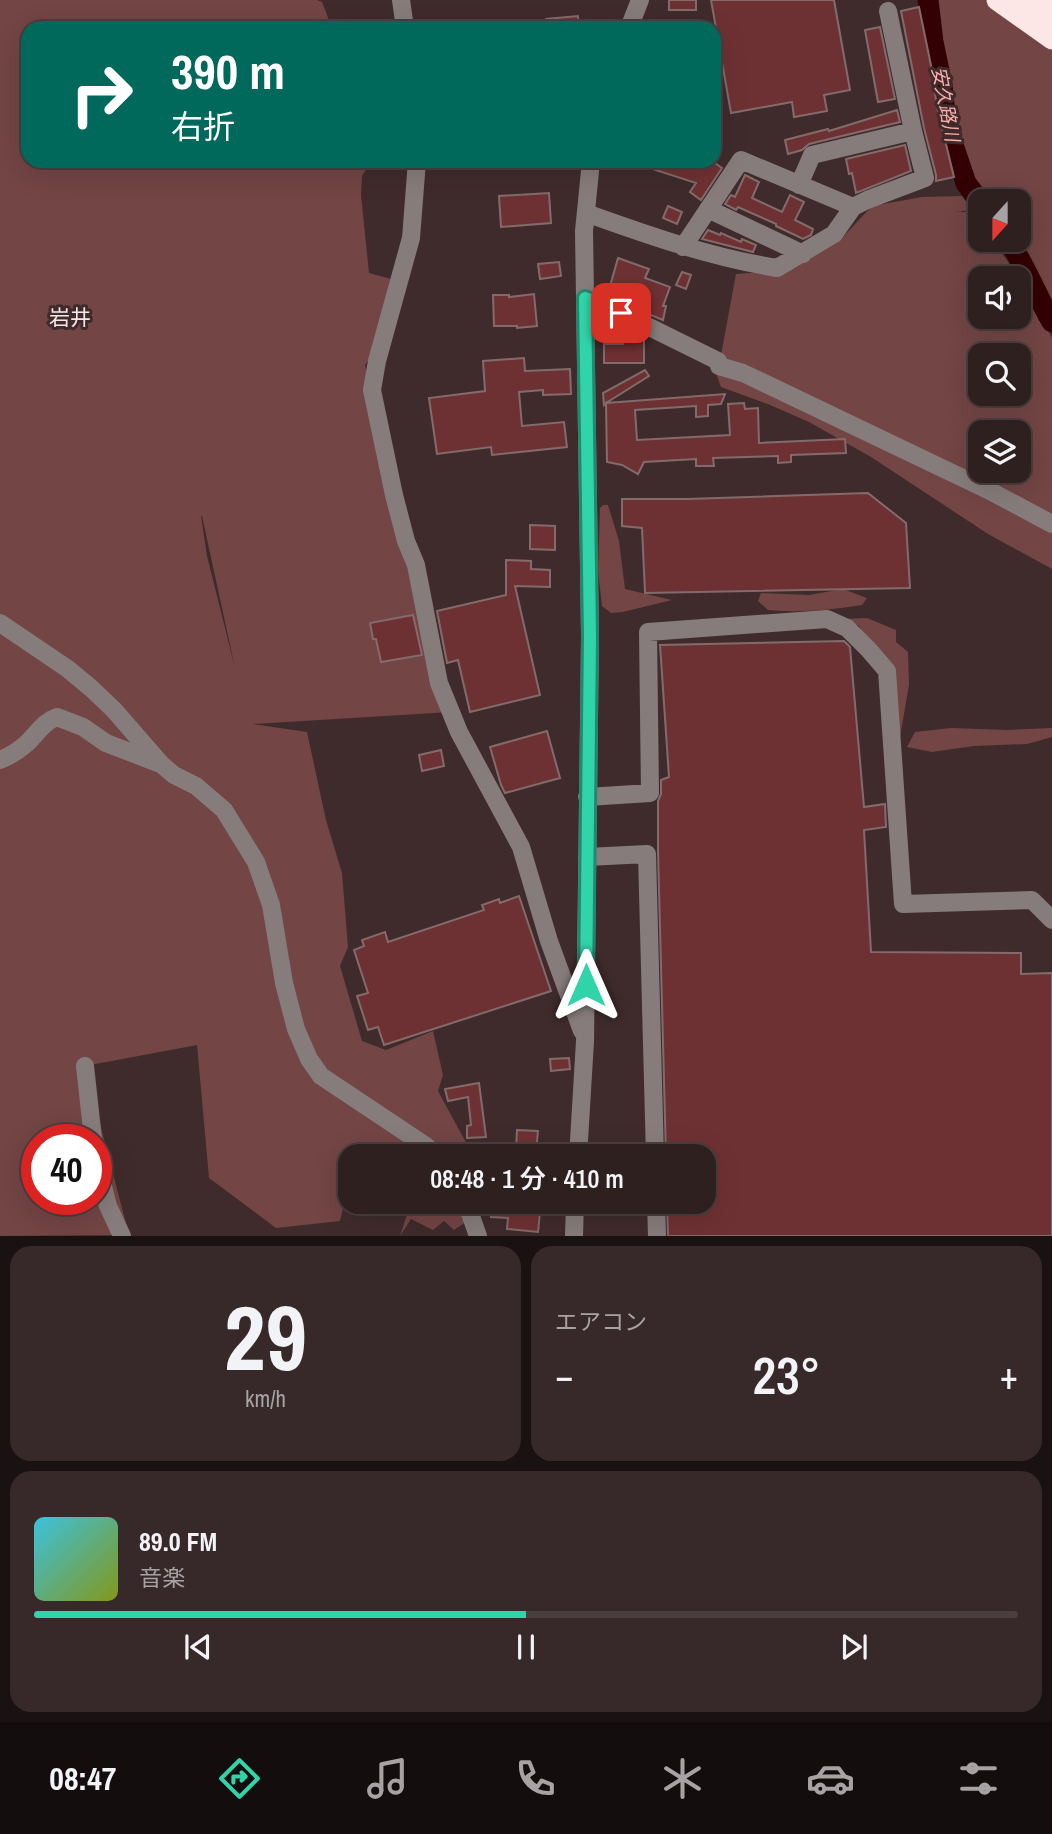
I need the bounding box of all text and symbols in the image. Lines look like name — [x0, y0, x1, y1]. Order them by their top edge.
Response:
text: 390 m — [171, 38, 285, 104]
icon: right — [56, 49, 147, 140]
water label: 安久路川 — [926, 64, 966, 146]
text: 右折 — [171, 105, 235, 148]
north arrow — [968, 189, 1031, 252]
map controls — [968, 189, 1031, 483]
button: sound — [968, 266, 1031, 329]
pin — [591, 283, 651, 343]
icon: arrive — [602, 294, 640, 332]
district label: 岩井 — [49, 303, 91, 332]
button: search — [968, 343, 1031, 406]
button: layers — [968, 420, 1031, 483]
position arrow — [549, 948, 623, 1022]
speed limit sign: 40 — [21, 1124, 112, 1215]
text: 08:48 · 1 分 · 410 m — [430, 1161, 624, 1196]
text: 29 — [224, 1276, 307, 1398]
text: エアコン — [555, 1306, 647, 1337]
text: 23° — [752, 1340, 821, 1410]
text: − — [555, 1350, 573, 1401]
text: + — [1000, 1350, 1018, 1401]
text: km/h — [245, 1383, 286, 1414]
text: 89.0 FM — [139, 1524, 217, 1559]
text: 音楽 — [139, 1562, 185, 1593]
icon: previous — [179, 1628, 217, 1666]
icon: pause — [507, 1628, 545, 1666]
icon: next — [835, 1628, 873, 1666]
icon: directions — [215, 1754, 264, 1803]
icon: music — [363, 1754, 412, 1803]
icon: phone — [511, 1754, 560, 1803]
icon: climate — [658, 1754, 707, 1803]
icon: car — [806, 1754, 855, 1803]
icon: filters — [954, 1754, 1003, 1803]
text: 08:47 — [49, 1757, 116, 1800]

